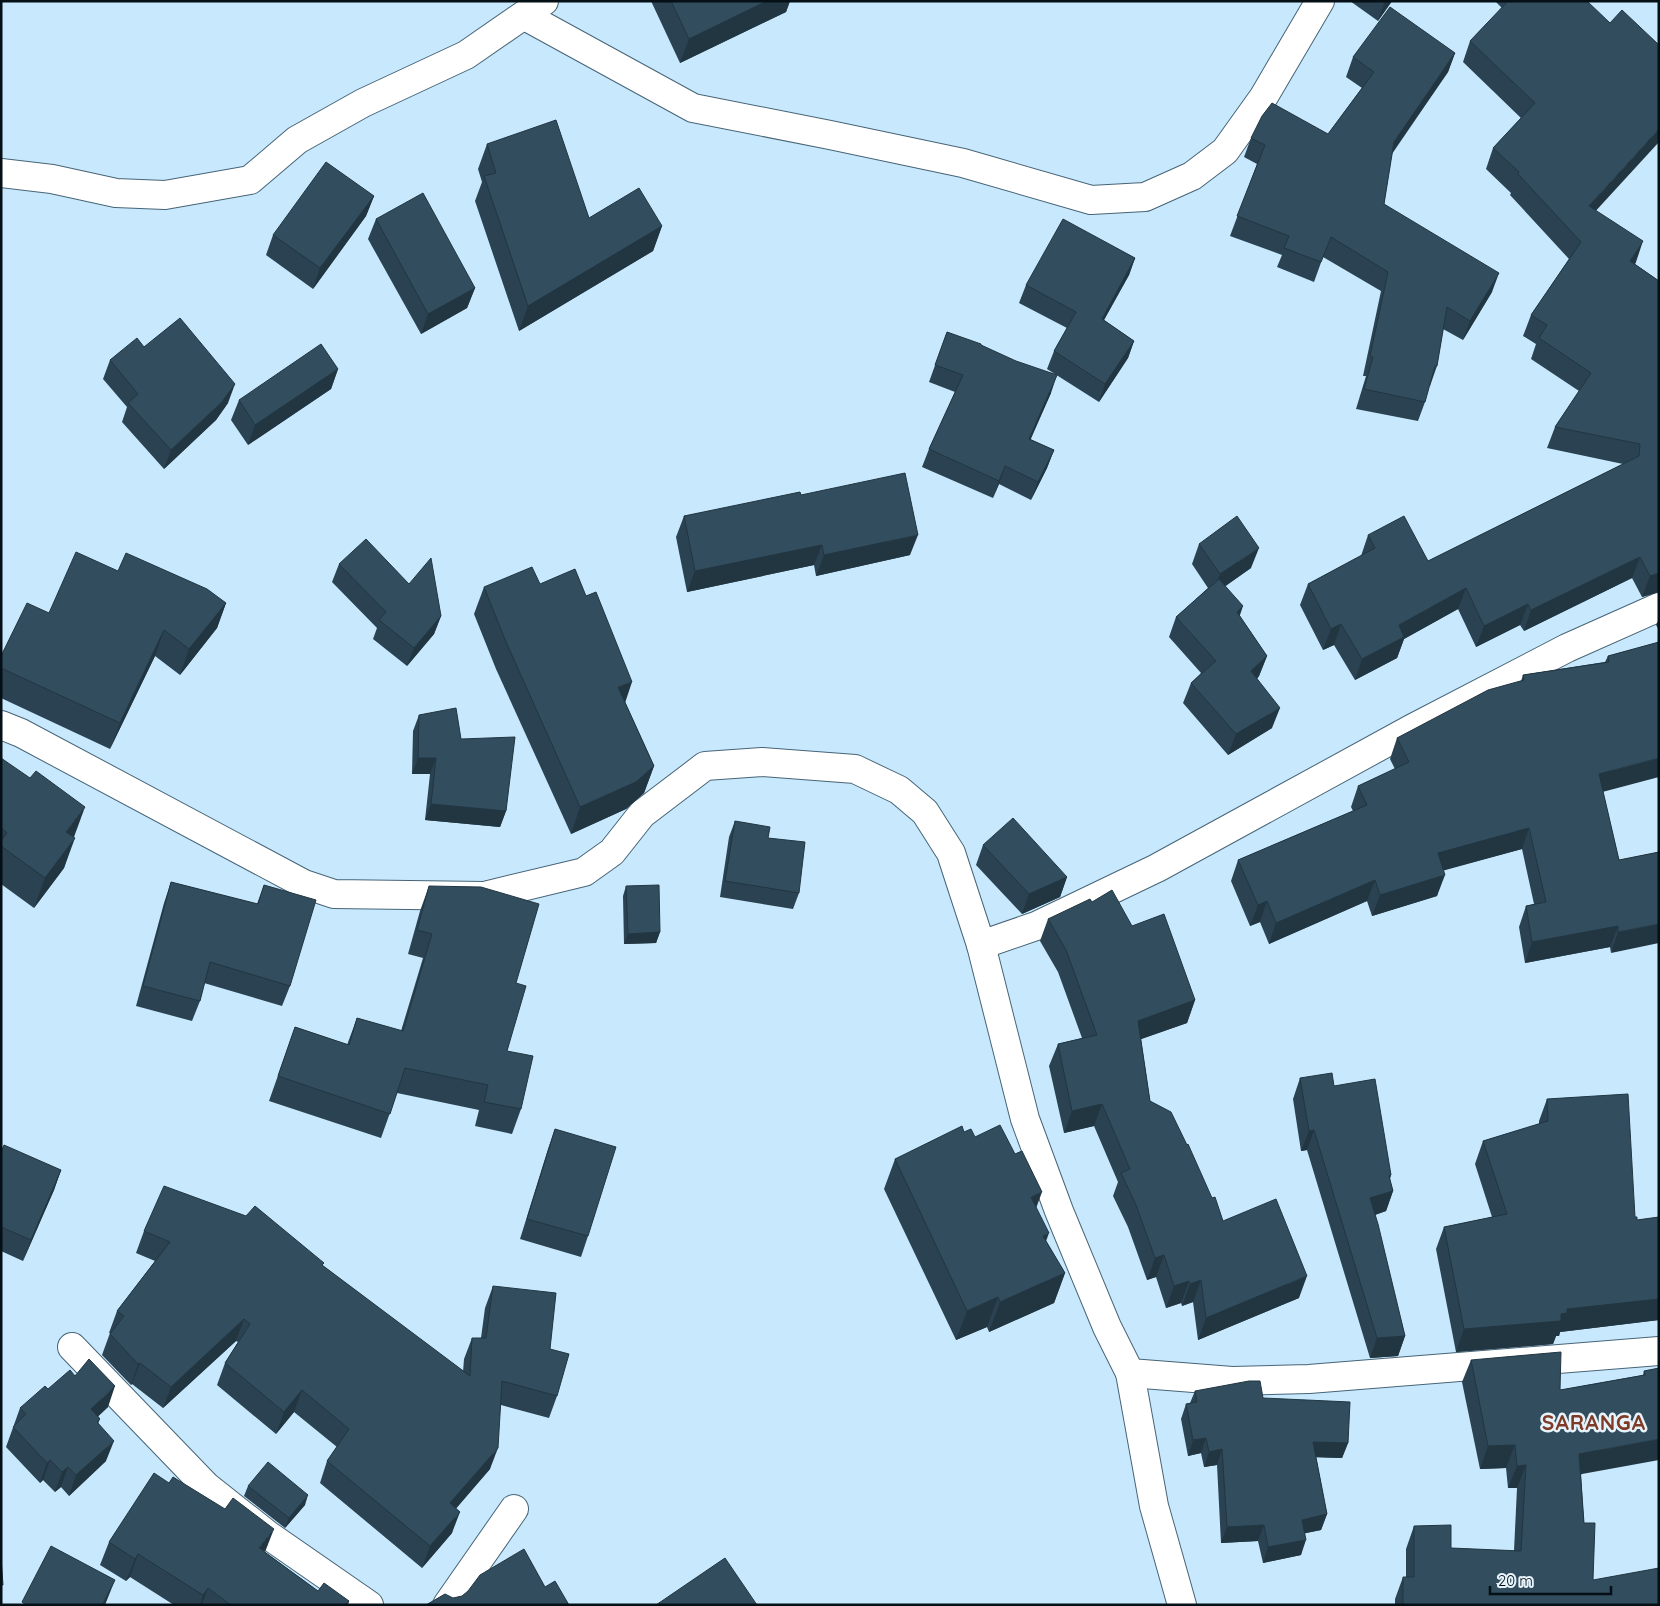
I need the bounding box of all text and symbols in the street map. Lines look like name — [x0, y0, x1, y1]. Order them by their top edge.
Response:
district label: SARANGA — [1542, 1409, 1646, 1435]
scale bar — [1490, 1564, 1611, 1596]
text: 20 m — [1498, 1571, 1533, 1590]

